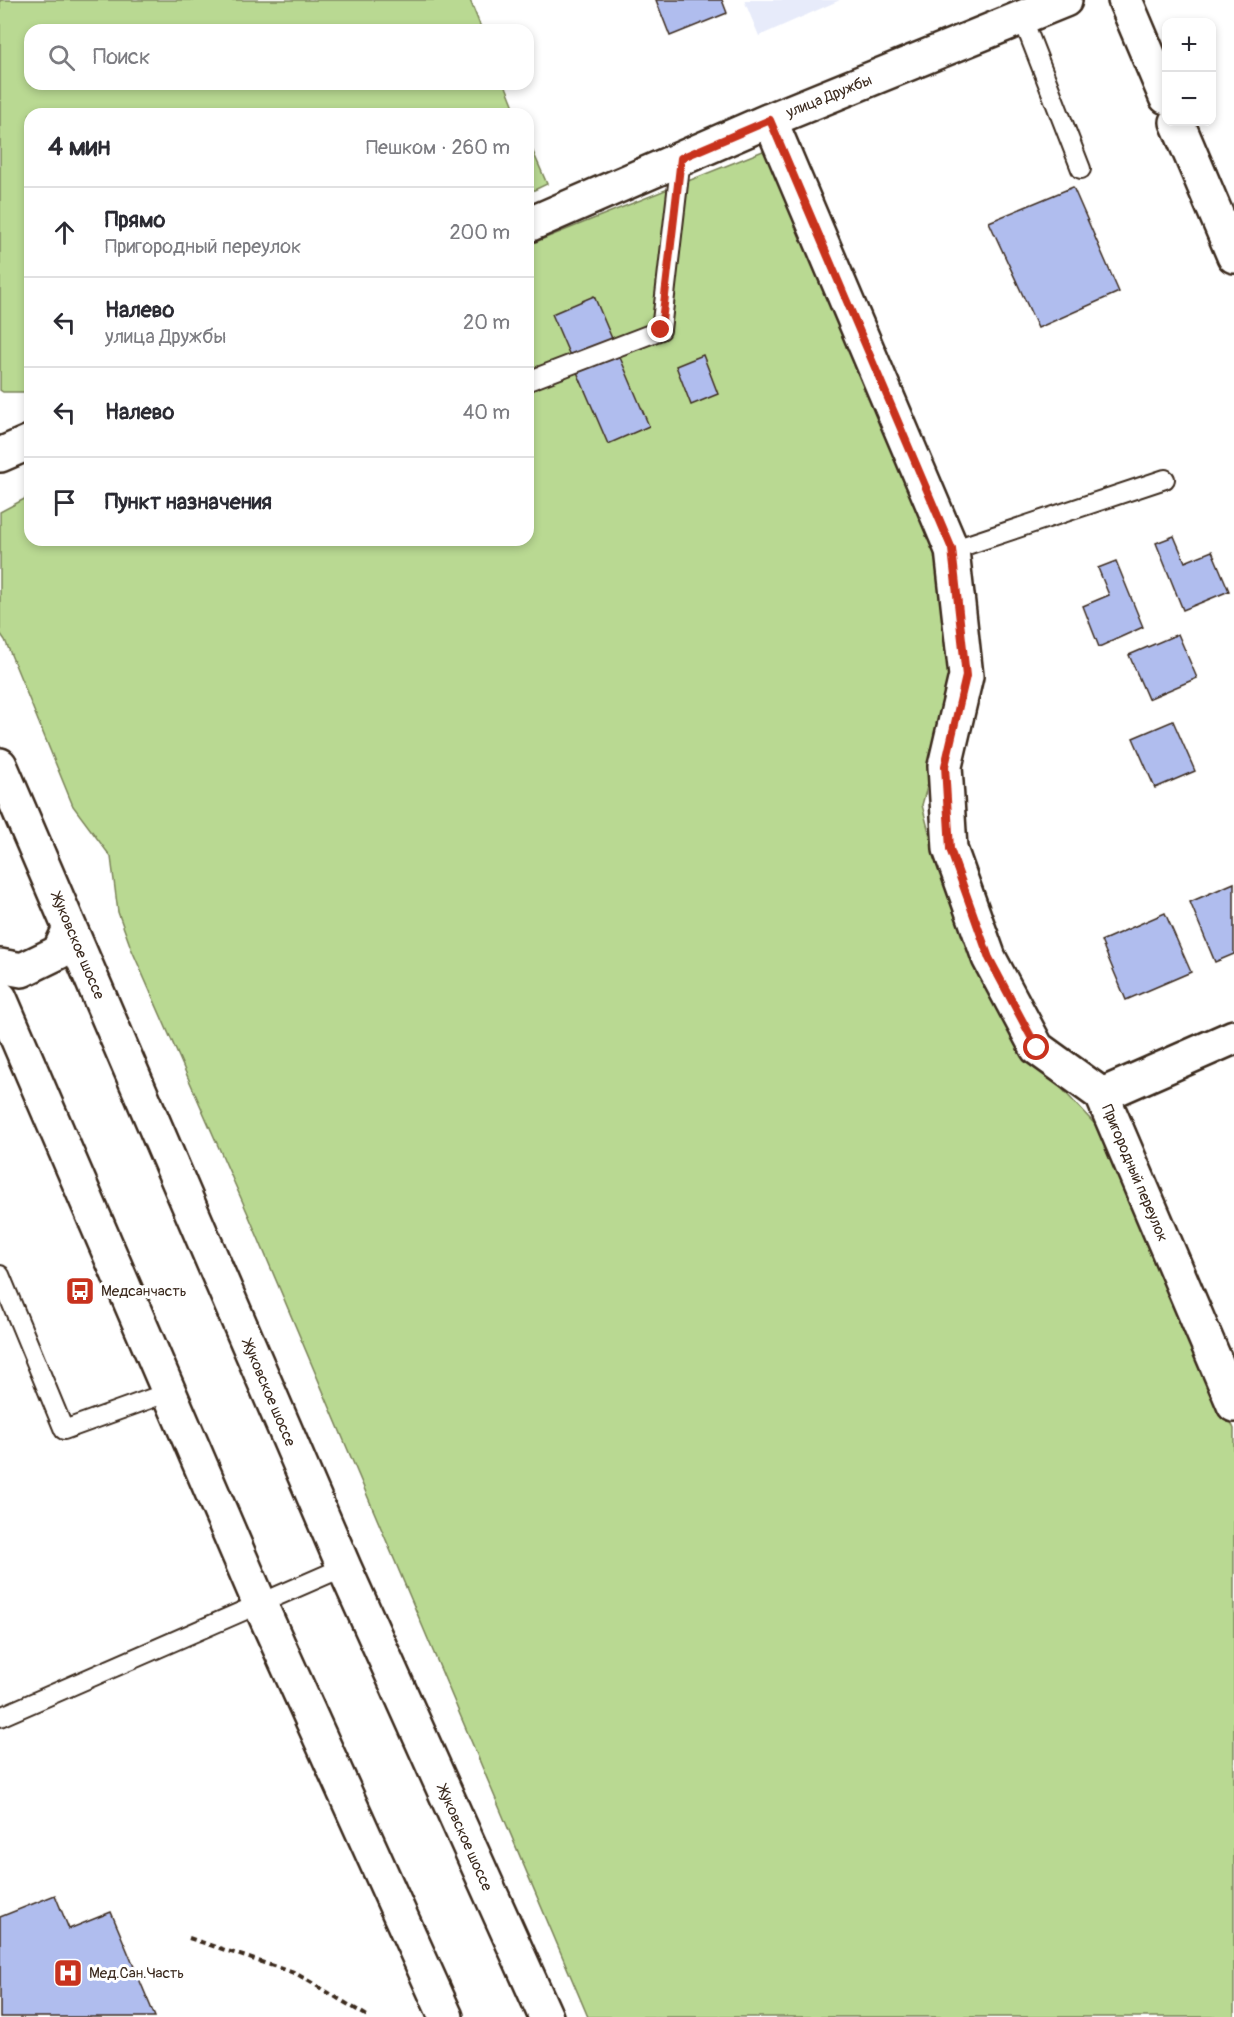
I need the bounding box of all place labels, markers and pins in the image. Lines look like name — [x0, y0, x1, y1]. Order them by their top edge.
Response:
bus stop icon: Медсанчасть — [64, 1275, 96, 1307]
place label: Медсанчасть — [101, 1282, 187, 1301]
hospital icon: Мед.Сан.Часть — [52, 1957, 84, 1989]
place label: Мед.Сан.Часть — [89, 1964, 184, 1983]

